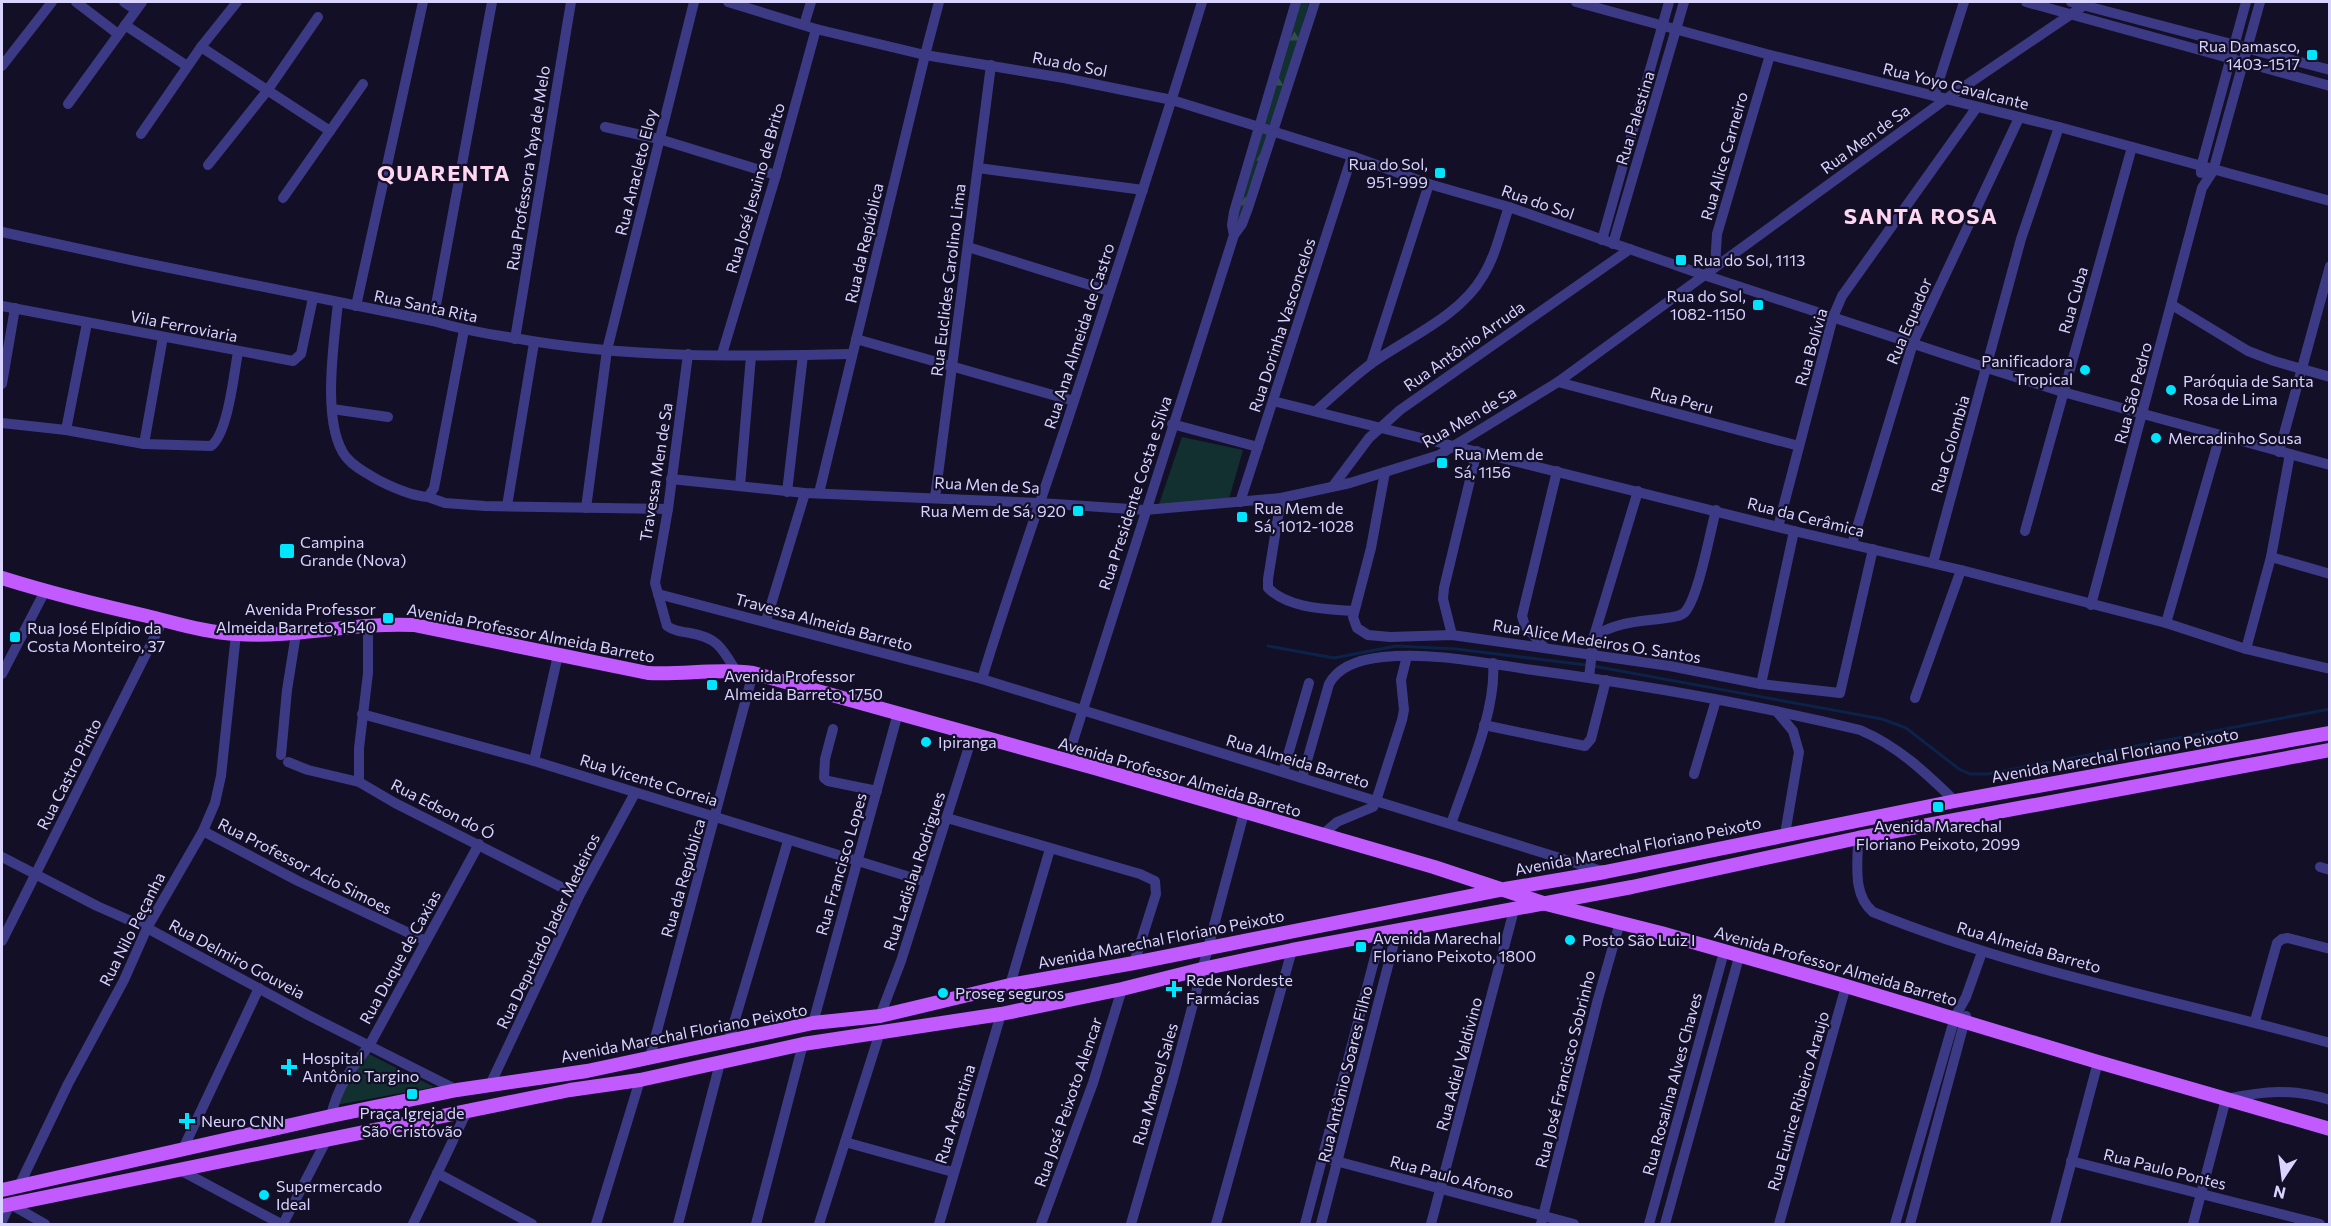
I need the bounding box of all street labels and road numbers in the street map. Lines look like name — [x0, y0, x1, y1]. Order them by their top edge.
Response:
street label: Rua do Sol — [1031, 47, 1109, 80]
street label: Rua Yoyo Cavalcante — [1881, 58, 2031, 113]
street label: Rua Professora Yaya de Melo — [502, 64, 553, 272]
street label: Rua Palestina — [1611, 69, 1658, 167]
street label: Rua Alice Carneiro — [1696, 89, 1751, 222]
street label: Rua José Jesuino de Brito — [721, 100, 788, 275]
street label: Rua Men de Sa — [1816, 100, 1913, 177]
street label: Rua Anacleto Eloy — [611, 106, 660, 237]
street label: Rua do Sol — [1499, 180, 1577, 223]
street label: Rua da República — [840, 181, 887, 305]
street label: Rua Euclides Carolino Lima — [926, 182, 969, 377]
street label: Rua Dorinha Vasconcelos — [1244, 235, 1319, 414]
street label: Rua Ana Almeida de Castro — [1039, 240, 1118, 431]
street label: Rua Cuba — [2054, 264, 2091, 336]
street label: Rua Equador — [1882, 274, 1936, 367]
street label: Rua Santa Rita — [372, 285, 480, 326]
street label: Rua Antônio Arruda — [1399, 297, 1528, 395]
street label: Vila Ferroviaria — [129, 306, 240, 345]
street label: Rua Bolívia — [1790, 306, 1831, 388]
street label: Rua São Pedro — [2110, 340, 2155, 446]
street label: Rua Men de Sa — [1418, 382, 1519, 451]
street label: Rua Peru — [1648, 382, 1716, 417]
street label: Rua Presidente Costa e Silva — [1094, 393, 1175, 592]
street label: Rua Colombia — [1926, 393, 1973, 495]
street label: Travessa Men de Sa — [635, 401, 676, 543]
street label: Rua Men de Sa — [934, 472, 1040, 497]
street label: Rua da Cerâmica — [1746, 493, 1867, 540]
street label: Travessa Almeida Barreto — [733, 589, 915, 654]
street label: Avenida Professor Almeida Barreto — [406, 599, 657, 666]
street label: Rua Alice Medeiros O. Santos — [1492, 615, 1703, 666]
street label: Rua Castro Pinto — [32, 715, 105, 833]
street label: Avenida Marechal Floriano Peixoto — [1990, 723, 2240, 786]
street label: Rua Almeida Barreto — [1224, 730, 1372, 791]
street label: Avenida Professor Almeida Barreto — [1056, 733, 1304, 820]
street label: Rua Vicente Correia — [578, 749, 721, 810]
street label: Rua Edson do Ó — [388, 774, 498, 843]
street label: Rua Ladislau Rodrigues — [879, 789, 948, 953]
street label: Rua Francisco Lopes — [811, 790, 870, 937]
street label: Avenida Marechal Floriano Peixoto — [1513, 812, 1763, 879]
street label: Rua Professor Acio Simoes — [215, 813, 395, 918]
street label: Rua da República — [656, 816, 709, 939]
street label: Rua Deputado Jader Medeiros — [492, 830, 603, 1032]
street label: Rua Nilo Peçanha — [95, 869, 168, 989]
street label: Rua Duque de Caxias — [355, 887, 444, 1027]
street label: Avenida Marechal Floriano Peixoto — [1036, 905, 1286, 972]
street label: Rua Delmiro Gouveia — [166, 915, 308, 1002]
street label: Rua Almeida Barreto — [1955, 917, 2103, 976]
street label: Avenida Professor Almeida Barreto — [1712, 922, 1960, 1009]
street label: Rua José Francisco Sobrinho — [1531, 968, 1598, 1170]
street label: Rua Antônio Soares Filho — [1313, 984, 1376, 1164]
street label: Rua Rosalina Alves Chaves — [1638, 990, 1705, 1178]
street label: Rua Adiel Valdivino — [1432, 995, 1485, 1133]
street label: Avenida Marechal Floriano Peixoto — [559, 999, 809, 1066]
street label: Rua Eunice Ribeiro Araujo — [1763, 1009, 1832, 1193]
street label: Rua José Peixoto Alencar — [1030, 1014, 1106, 1189]
street label: Rua Manoel Sales — [1128, 1021, 1181, 1147]
street label: Rua Argentina — [930, 1062, 979, 1166]
street label: Rua Paulo Pontes — [2102, 1144, 2228, 1193]
street label: Rua Paulo Afonso — [1388, 1151, 1516, 1202]

